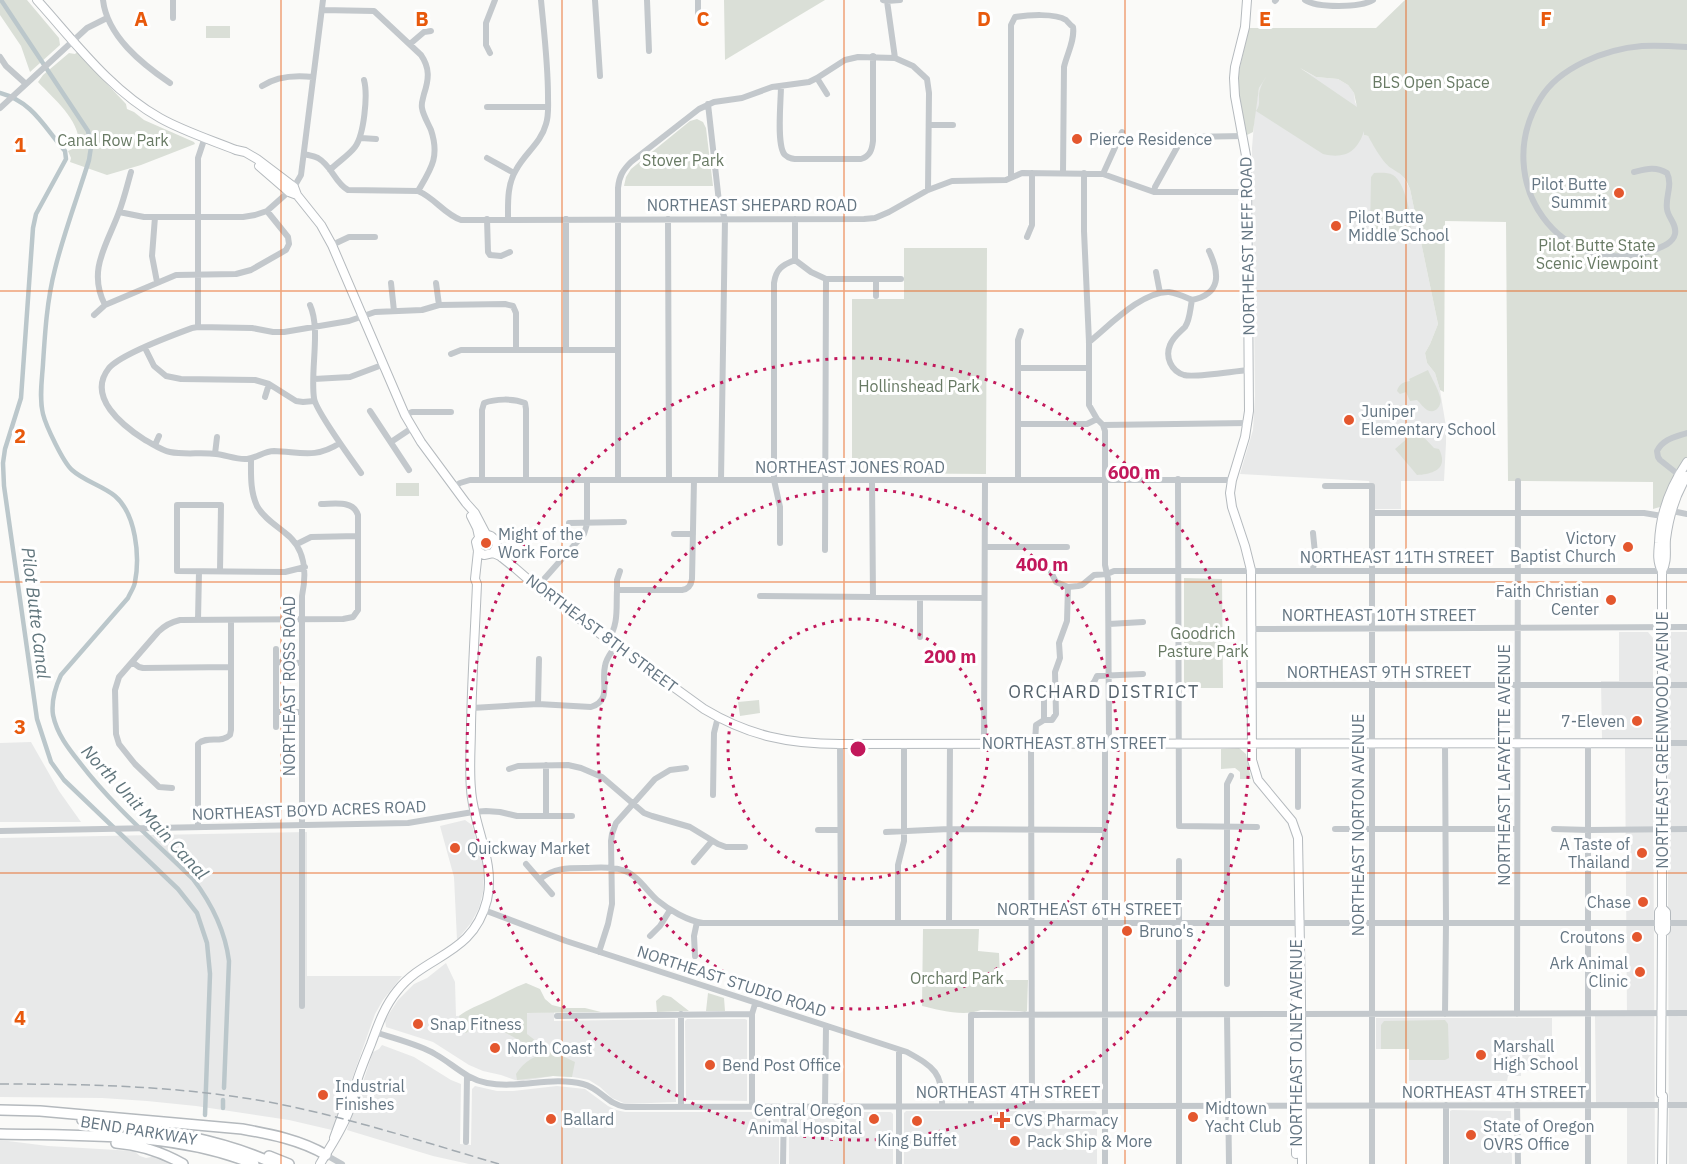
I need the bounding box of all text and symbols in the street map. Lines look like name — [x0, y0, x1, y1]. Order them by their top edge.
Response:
text: A — [134, 5, 148, 32]
text: B — [415, 5, 429, 32]
text: C — [696, 5, 710, 32]
text: D — [977, 5, 991, 32]
text: E — [1259, 5, 1271, 32]
text: F — [1540, 5, 1552, 32]
park label: BLS Open Space — [1372, 72, 1490, 92]
place label: Pierce Residence — [1089, 129, 1212, 149]
park label: Canal Row Park — [57, 130, 169, 150]
text: 1 — [14, 131, 26, 158]
marker: Pierce Residence — [1070, 132, 1084, 146]
park label: Stover Park — [642, 150, 725, 170]
street label: NORTHEAST NEFF ROAD — [1235, 156, 1259, 336]
place label: Pilot Butte Summit — [1531, 174, 1607, 212]
marker: Pilot Butte Summit — [1612, 186, 1626, 200]
street label: NORTHEAST SHEPARD ROAD — [647, 195, 857, 215]
place label: Pilot Butte Middle School — [1348, 207, 1449, 245]
marker: Pilot Butte Middle School — [1329, 219, 1343, 233]
park label: Pilot Butte State Scenic Viewpoint — [1536, 235, 1658, 273]
park label: Hollinshead Park — [858, 376, 980, 396]
place label: Juniper Elementary School — [1361, 401, 1496, 439]
marker: Juniper Elementary School — [1342, 413, 1356, 427]
text: 2 — [14, 422, 26, 449]
street label: NORTHEAST JONES ROAD — [755, 457, 945, 477]
text: 600 m — [1108, 461, 1160, 484]
place label: Might of the Work Force — [498, 524, 583, 562]
place label: Victory Baptist Church — [1510, 528, 1616, 566]
marker: Might of the Work Force — [479, 536, 493, 550]
marker: Victory Baptist Church — [1621, 540, 1635, 554]
water label: Pilot Butte Canal — [17, 546, 56, 680]
street label: NORTHEAST 11TH STREET — [1300, 547, 1494, 567]
text: 400 m — [1016, 553, 1068, 576]
street label: NORTHEAST 8TH STREET — [522, 569, 682, 697]
place label: Faith Christian Center — [1496, 581, 1599, 619]
marker: Faith Christian Center — [1604, 593, 1618, 607]
street label: NORTHEAST ROSS ROAD — [279, 596, 299, 776]
street label: NORTHEAST 10TH STREET — [1282, 605, 1476, 625]
street label: NORTHEAST GREENWOOD AVENUE — [1652, 611, 1672, 869]
park label: Goodrich Pasture Park — [1157, 623, 1249, 661]
street label: NORTHEAST LAFAYETTE AVENUE — [1494, 644, 1514, 886]
text: 200 m — [924, 645, 976, 668]
street label: NORTHEAST 9TH STREET — [1287, 662, 1471, 682]
district label: ORCHARD DISTRICT — [1008, 680, 1200, 703]
place label: 7-Eleven — [1561, 711, 1625, 731]
text: 3 — [14, 713, 26, 740]
street label: NORTHEAST NORTON AVENUE — [1348, 714, 1368, 936]
marker: 7-Eleven — [1630, 714, 1644, 728]
street label: NORTHEAST 8TH STREET — [982, 733, 1166, 753]
centre of rings — [848, 739, 868, 759]
water label: North Unit Main Canal — [77, 740, 214, 884]
street label: NORTHEAST BOYD ACRES ROAD — [191, 796, 427, 824]
place label: A Taste of Thailand — [1560, 834, 1630, 872]
place label: Quickway Market — [467, 838, 590, 858]
marker: Quickway Market — [448, 841, 462, 855]
marker: A Taste of Thailand — [1635, 846, 1649, 860]
place label: Chase — [1587, 892, 1631, 912]
marker: Chase — [1636, 895, 1650, 909]
street label: NORTHEAST 6TH STREET — [997, 899, 1181, 919]
place label: Bruno's — [1139, 921, 1194, 941]
marker: Bruno's — [1120, 924, 1134, 938]
place label: Croutons — [1560, 927, 1625, 947]
marker: Croutons — [1630, 930, 1644, 944]
street label: NORTHEAST OLNEY AVENUE — [1286, 939, 1306, 1147]
street label: NORTHEAST STUDIO ROAD — [635, 941, 829, 1021]
place label: Ark Animal Clinic — [1549, 953, 1628, 991]
marker: Ark Animal Clinic — [1633, 965, 1647, 979]
park label: Orchard Park — [910, 968, 1005, 988]
text: 4 — [14, 1004, 26, 1031]
place label: Snap Fitness — [430, 1014, 522, 1034]
marker: Snap Fitness — [411, 1017, 425, 1031]
place label: Marshall High School — [1493, 1036, 1578, 1074]
place label: North Coast — [507, 1038, 592, 1058]
marker: North Coast — [488, 1041, 502, 1055]
marker: Marshall High School — [1474, 1048, 1488, 1062]
place label: Bend Post Office — [722, 1055, 841, 1075]
marker: Bend Post Office — [703, 1058, 717, 1072]
place label: Industrial Finishes — [335, 1076, 405, 1114]
street label: NORTHEAST 4TH STREET — [916, 1082, 1100, 1102]
street label: NORTHEAST 4TH STREET — [1402, 1082, 1586, 1102]
marker: Industrial Finishes — [316, 1088, 330, 1102]
place label: Midtown Yacht Club — [1205, 1098, 1281, 1136]
place label: Central Oregon Animal Hospital — [748, 1100, 862, 1138]
place label: Ballard — [563, 1109, 614, 1129]
place label: CVS Pharmacy — [1014, 1110, 1118, 1130]
marker: Midtown Yacht Club — [1186, 1110, 1200, 1124]
street label: BEND PARKWAY — [79, 1111, 199, 1149]
marker: Ballard — [544, 1112, 558, 1126]
marker: Central Oregon Animal Hospital — [867, 1112, 881, 1126]
marker: CVS Pharmacy — [995, 1113, 1009, 1127]
marker: King Buffet — [910, 1114, 924, 1128]
place label: State of Oregon OVRS Office — [1483, 1116, 1595, 1154]
marker: State of Oregon OVRS Office — [1464, 1128, 1478, 1142]
place label: King Buffet — [877, 1130, 957, 1150]
place label: Pack Ship & More — [1027, 1131, 1152, 1151]
marker: Pack Ship & More — [1008, 1134, 1022, 1148]

